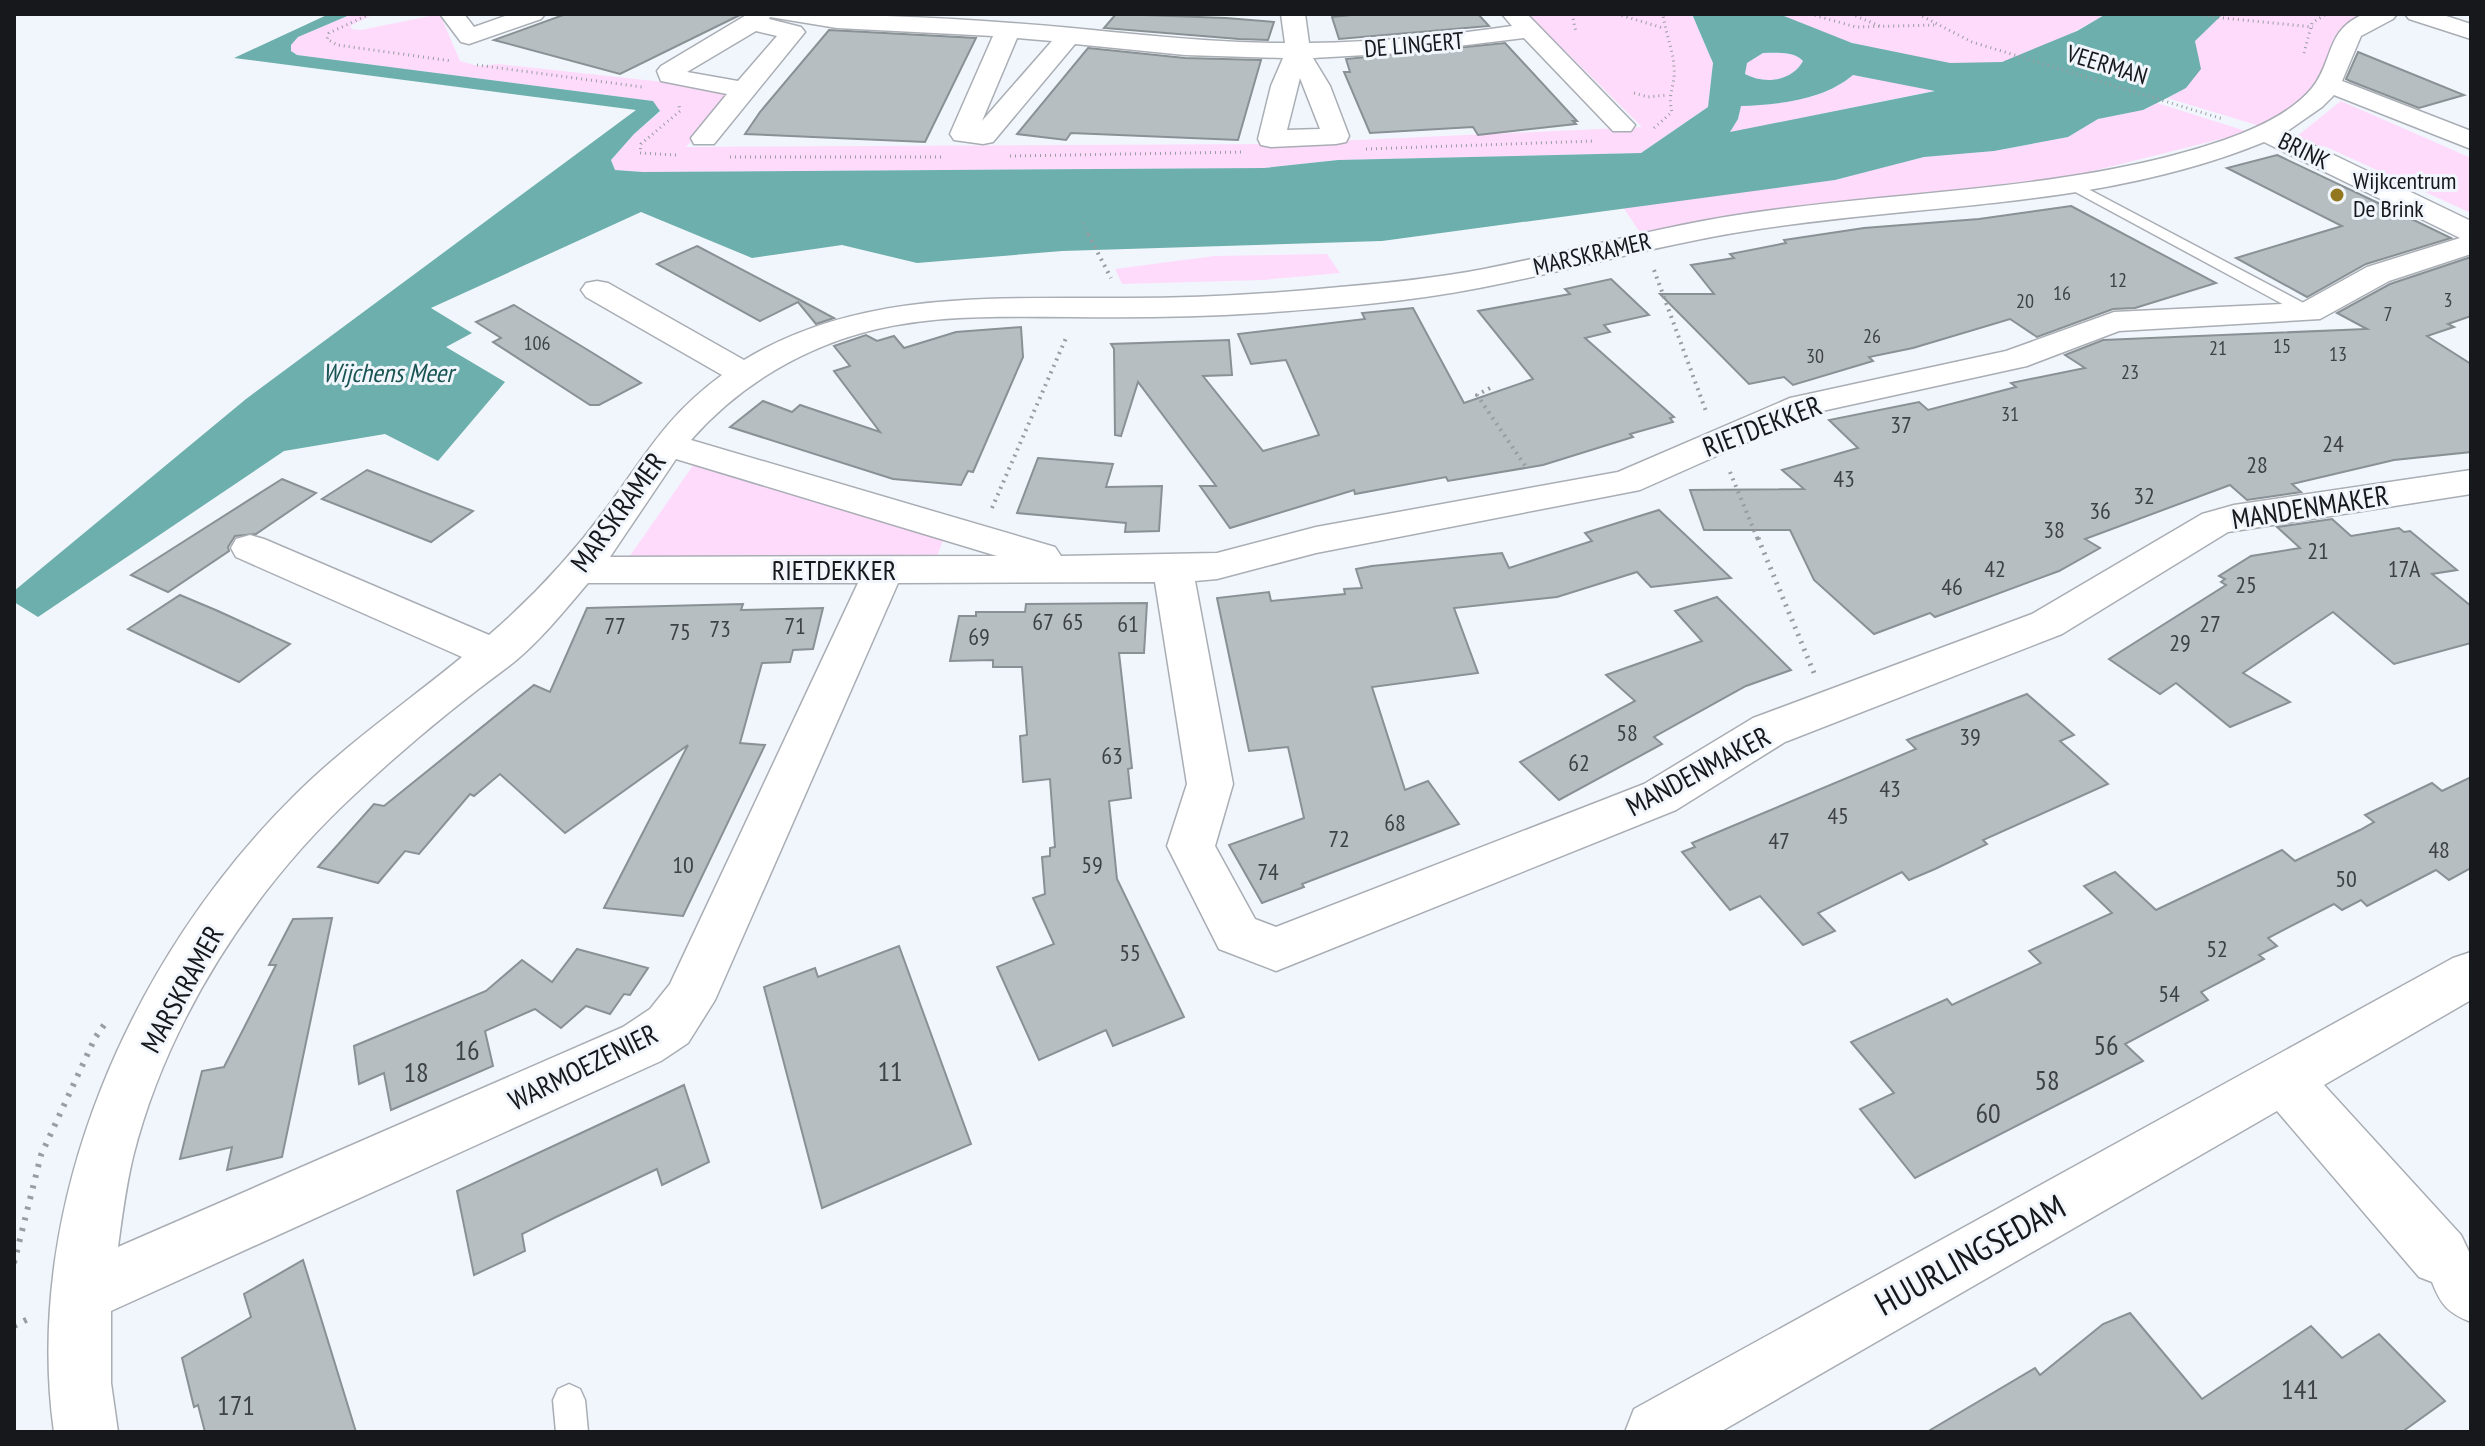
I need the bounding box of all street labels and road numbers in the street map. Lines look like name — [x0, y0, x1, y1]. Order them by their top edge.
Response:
street label: DE LINGERT — [1363, 25, 1465, 64]
street label: VEERMAN — [2062, 37, 2151, 91]
street label: BRINK — [2274, 125, 2335, 176]
street label: MARSKRAMER — [1530, 225, 1654, 282]
street label: RIETDEKKER — [1697, 386, 1826, 465]
street label: MARSKRAMER — [562, 444, 674, 579]
street label: MANDENMAKER — [2229, 476, 2391, 537]
street label: RIETDEKKER — [772, 551, 896, 588]
street label: MANDENMAKER — [1619, 717, 1776, 824]
street label: MARSKRAMER — [132, 919, 232, 1059]
street label: WARMOEZENIER — [502, 1015, 663, 1119]
street label: HUURLINGSEDAM — [1867, 1184, 2072, 1325]

